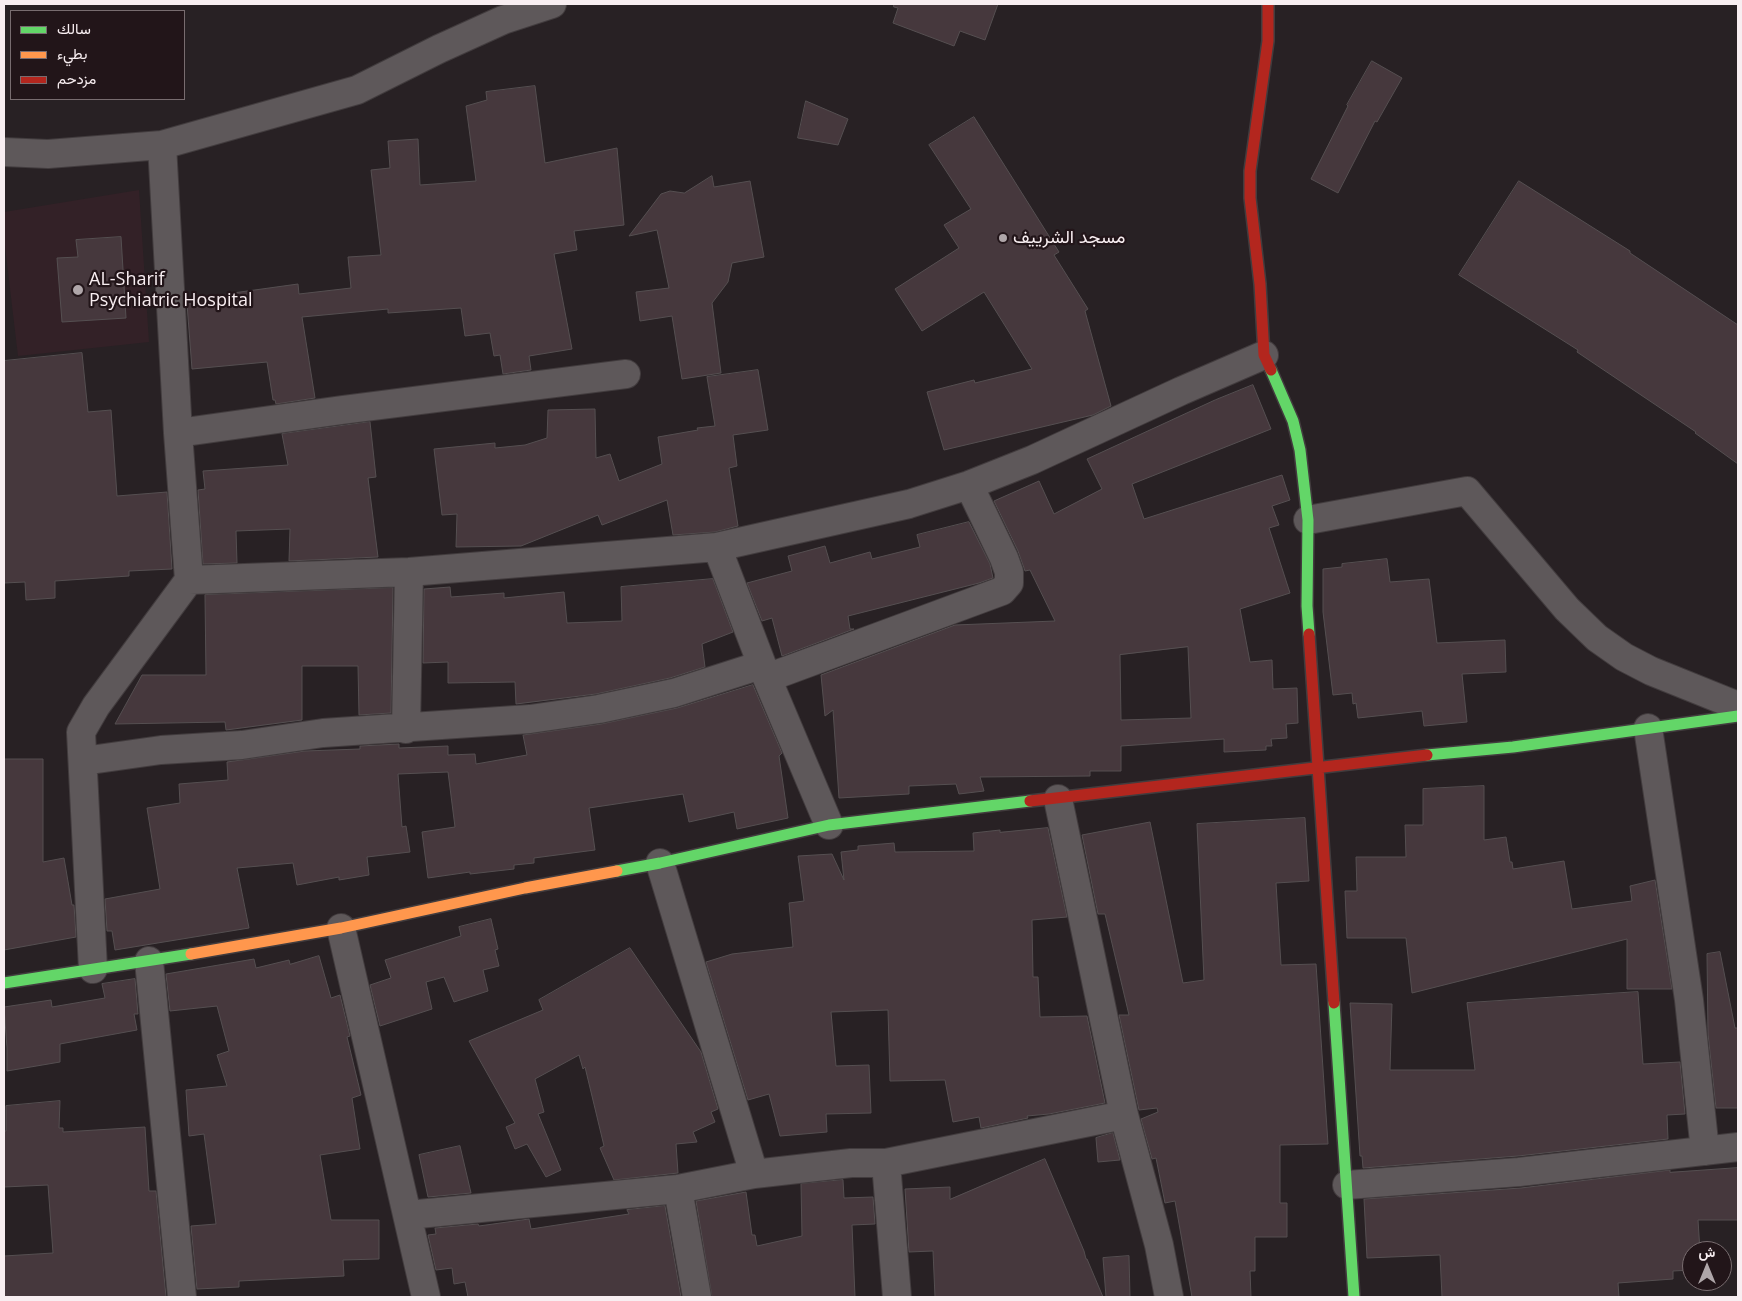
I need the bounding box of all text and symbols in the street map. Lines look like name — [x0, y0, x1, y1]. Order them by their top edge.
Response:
legend — [10, 10, 185, 100]
text: سالك — [57, 18, 91, 38]
text: بطيء — [57, 43, 87, 63]
text: مزدحم — [57, 68, 96, 88]
place label: مسجد الشرييف — [1013, 227, 1125, 249]
marker: مسجد الشرييف — [997, 232, 1009, 244]
place label: AL-Sharif Psychiatric Hospital — [89, 269, 252, 312]
marker: AL-Sharif Psychiatric Hospital — [71, 283, 85, 297]
north arrow — [1682, 1241, 1732, 1291]
text: ش — [1699, 1242, 1715, 1261]

